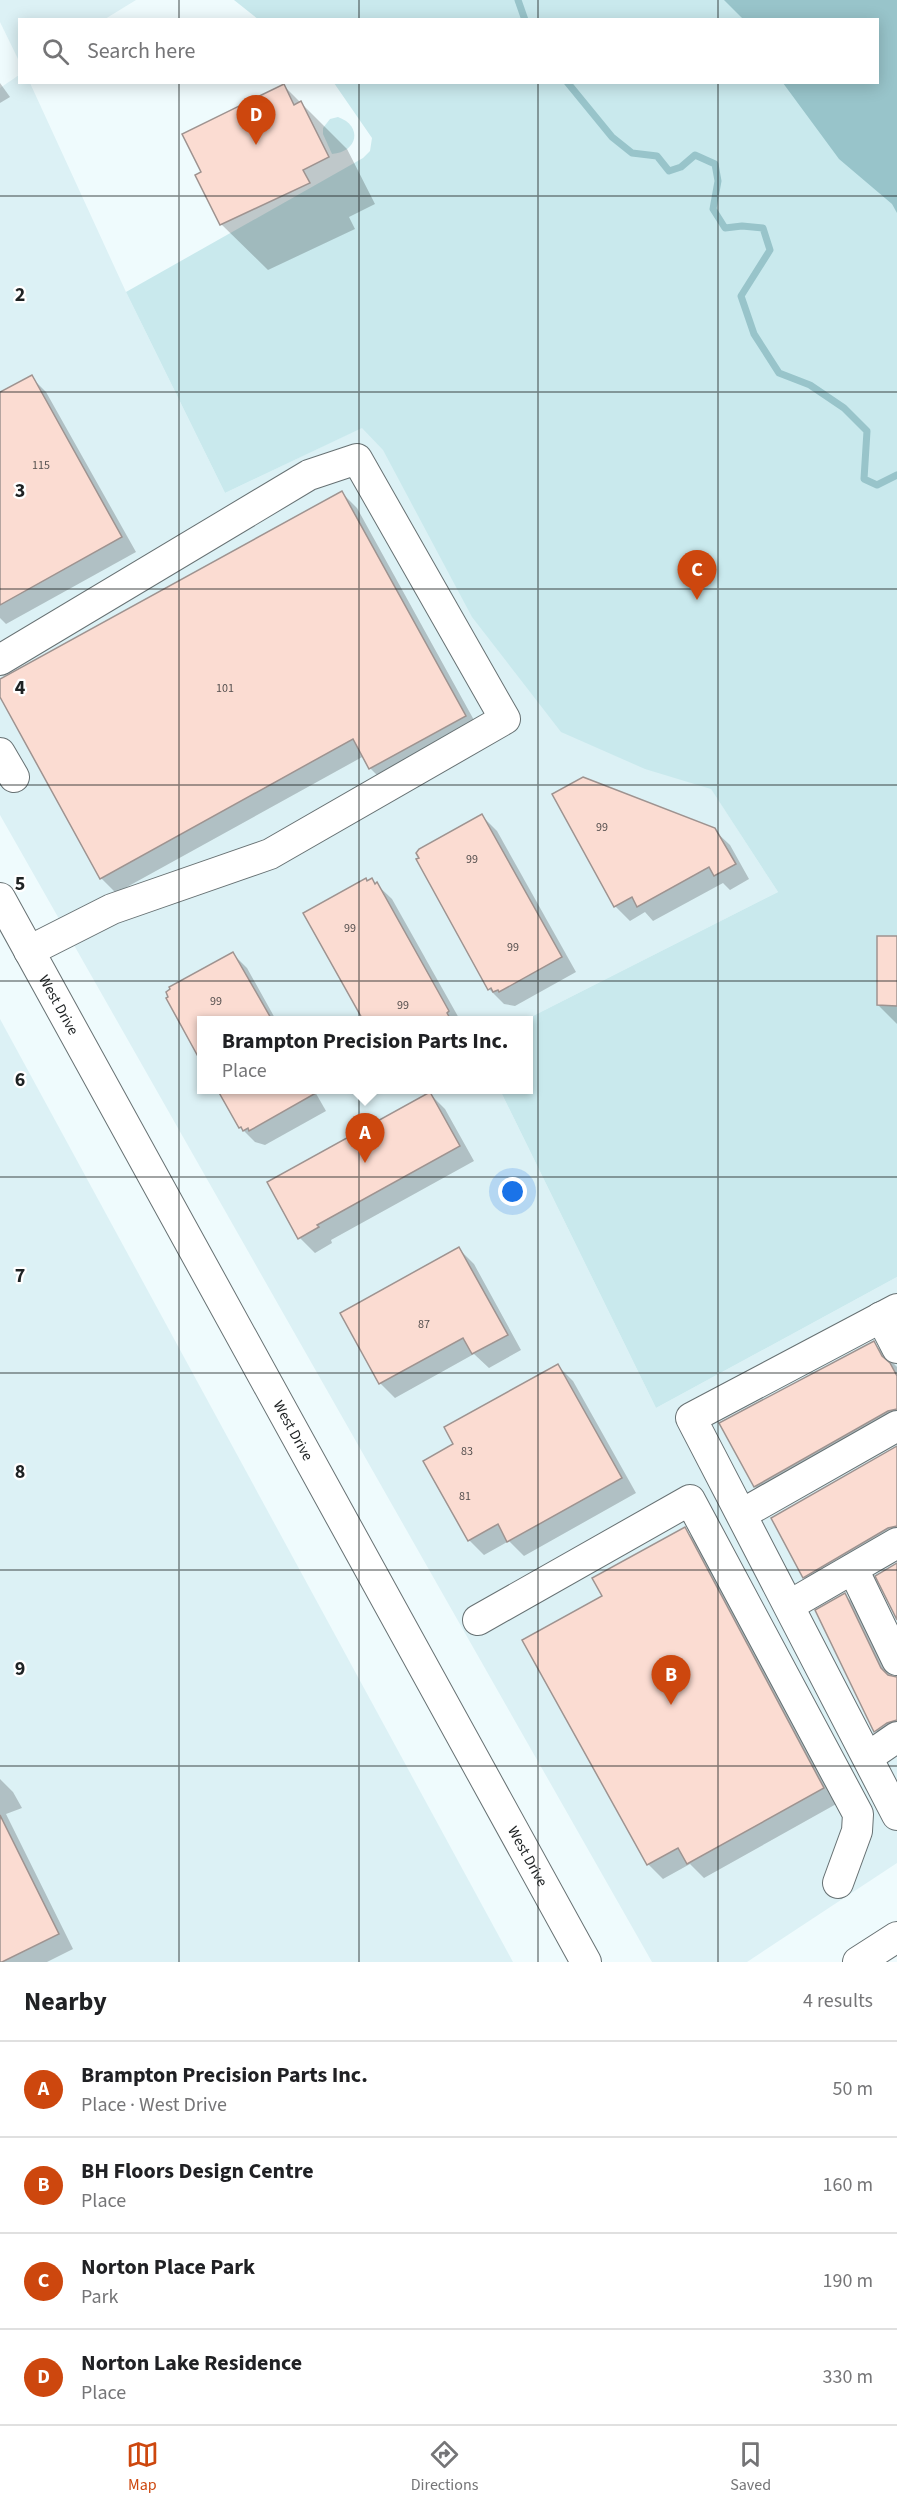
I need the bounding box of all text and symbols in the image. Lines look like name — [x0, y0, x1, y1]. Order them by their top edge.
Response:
search box — [18, 18, 879, 84]
icon: search — [39, 35, 72, 68]
text: Search here — [87, 35, 195, 67]
pin: D — [236, 96, 276, 145]
text: 2 — [15, 281, 25, 309]
house number: 115 — [32, 457, 50, 474]
text: 3 — [15, 477, 25, 505]
pin: C — [678, 550, 716, 600]
text: 4 — [15, 674, 26, 702]
house number: 101 — [216, 680, 234, 697]
house number: 99 — [596, 819, 608, 836]
house number: 99 — [466, 851, 478, 868]
text: 5 — [15, 870, 25, 898]
house number: 99 — [344, 920, 356, 937]
house number: 99 — [507, 939, 519, 956]
street label: West Drive — [33, 971, 84, 1039]
house number: 99 — [210, 993, 222, 1010]
house number: 99 — [397, 997, 409, 1014]
popup — [197, 1016, 533, 1094]
text: Brampton Precision Parts Inc. — [222, 1025, 508, 1057]
text: Place — [222, 1057, 267, 1085]
text: 6 — [15, 1066, 25, 1094]
pin: A — [346, 1114, 385, 1163]
your location — [498, 1177, 527, 1206]
text: 7 — [15, 1262, 25, 1290]
house number: 87 — [418, 1316, 430, 1333]
street label: West Drive — [268, 1397, 318, 1465]
house number: 83 — [461, 1443, 473, 1460]
text: 8 — [15, 1458, 25, 1486]
house number: 81 — [459, 1488, 471, 1505]
text: 9 — [15, 1655, 25, 1683]
pin: B — [652, 1656, 690, 1705]
street label: West Drive — [502, 1823, 552, 1890]
text: Nearby — [24, 1983, 107, 2020]
text: 4 results — [803, 1987, 873, 2015]
text: Brampton Precision Parts Inc. — [81, 2059, 368, 2091]
text: A — [38, 2075, 49, 2103]
text: 50 m — [833, 2075, 873, 2103]
text: Place · West Drive — [81, 2091, 227, 2119]
text: BH Floors Design Centre — [81, 2155, 314, 2187]
text: B — [37, 2171, 50, 2199]
text: 160 m — [823, 2171, 873, 2199]
text: Place — [81, 2187, 126, 2215]
text: Norton Place Park — [81, 2251, 255, 2283]
text: C — [38, 2267, 49, 2295]
text: 190 m — [823, 2267, 873, 2295]
text: Park — [81, 2283, 118, 2311]
text: Norton Lake Residence — [81, 2347, 302, 2379]
text: D — [37, 2363, 50, 2391]
text: 330 m — [823, 2363, 873, 2391]
text: Place — [81, 2379, 126, 2407]
tab: Map — [126, 2438, 159, 2496]
tab: Directions — [411, 2438, 478, 2496]
tab: Saved — [730, 2438, 771, 2496]

